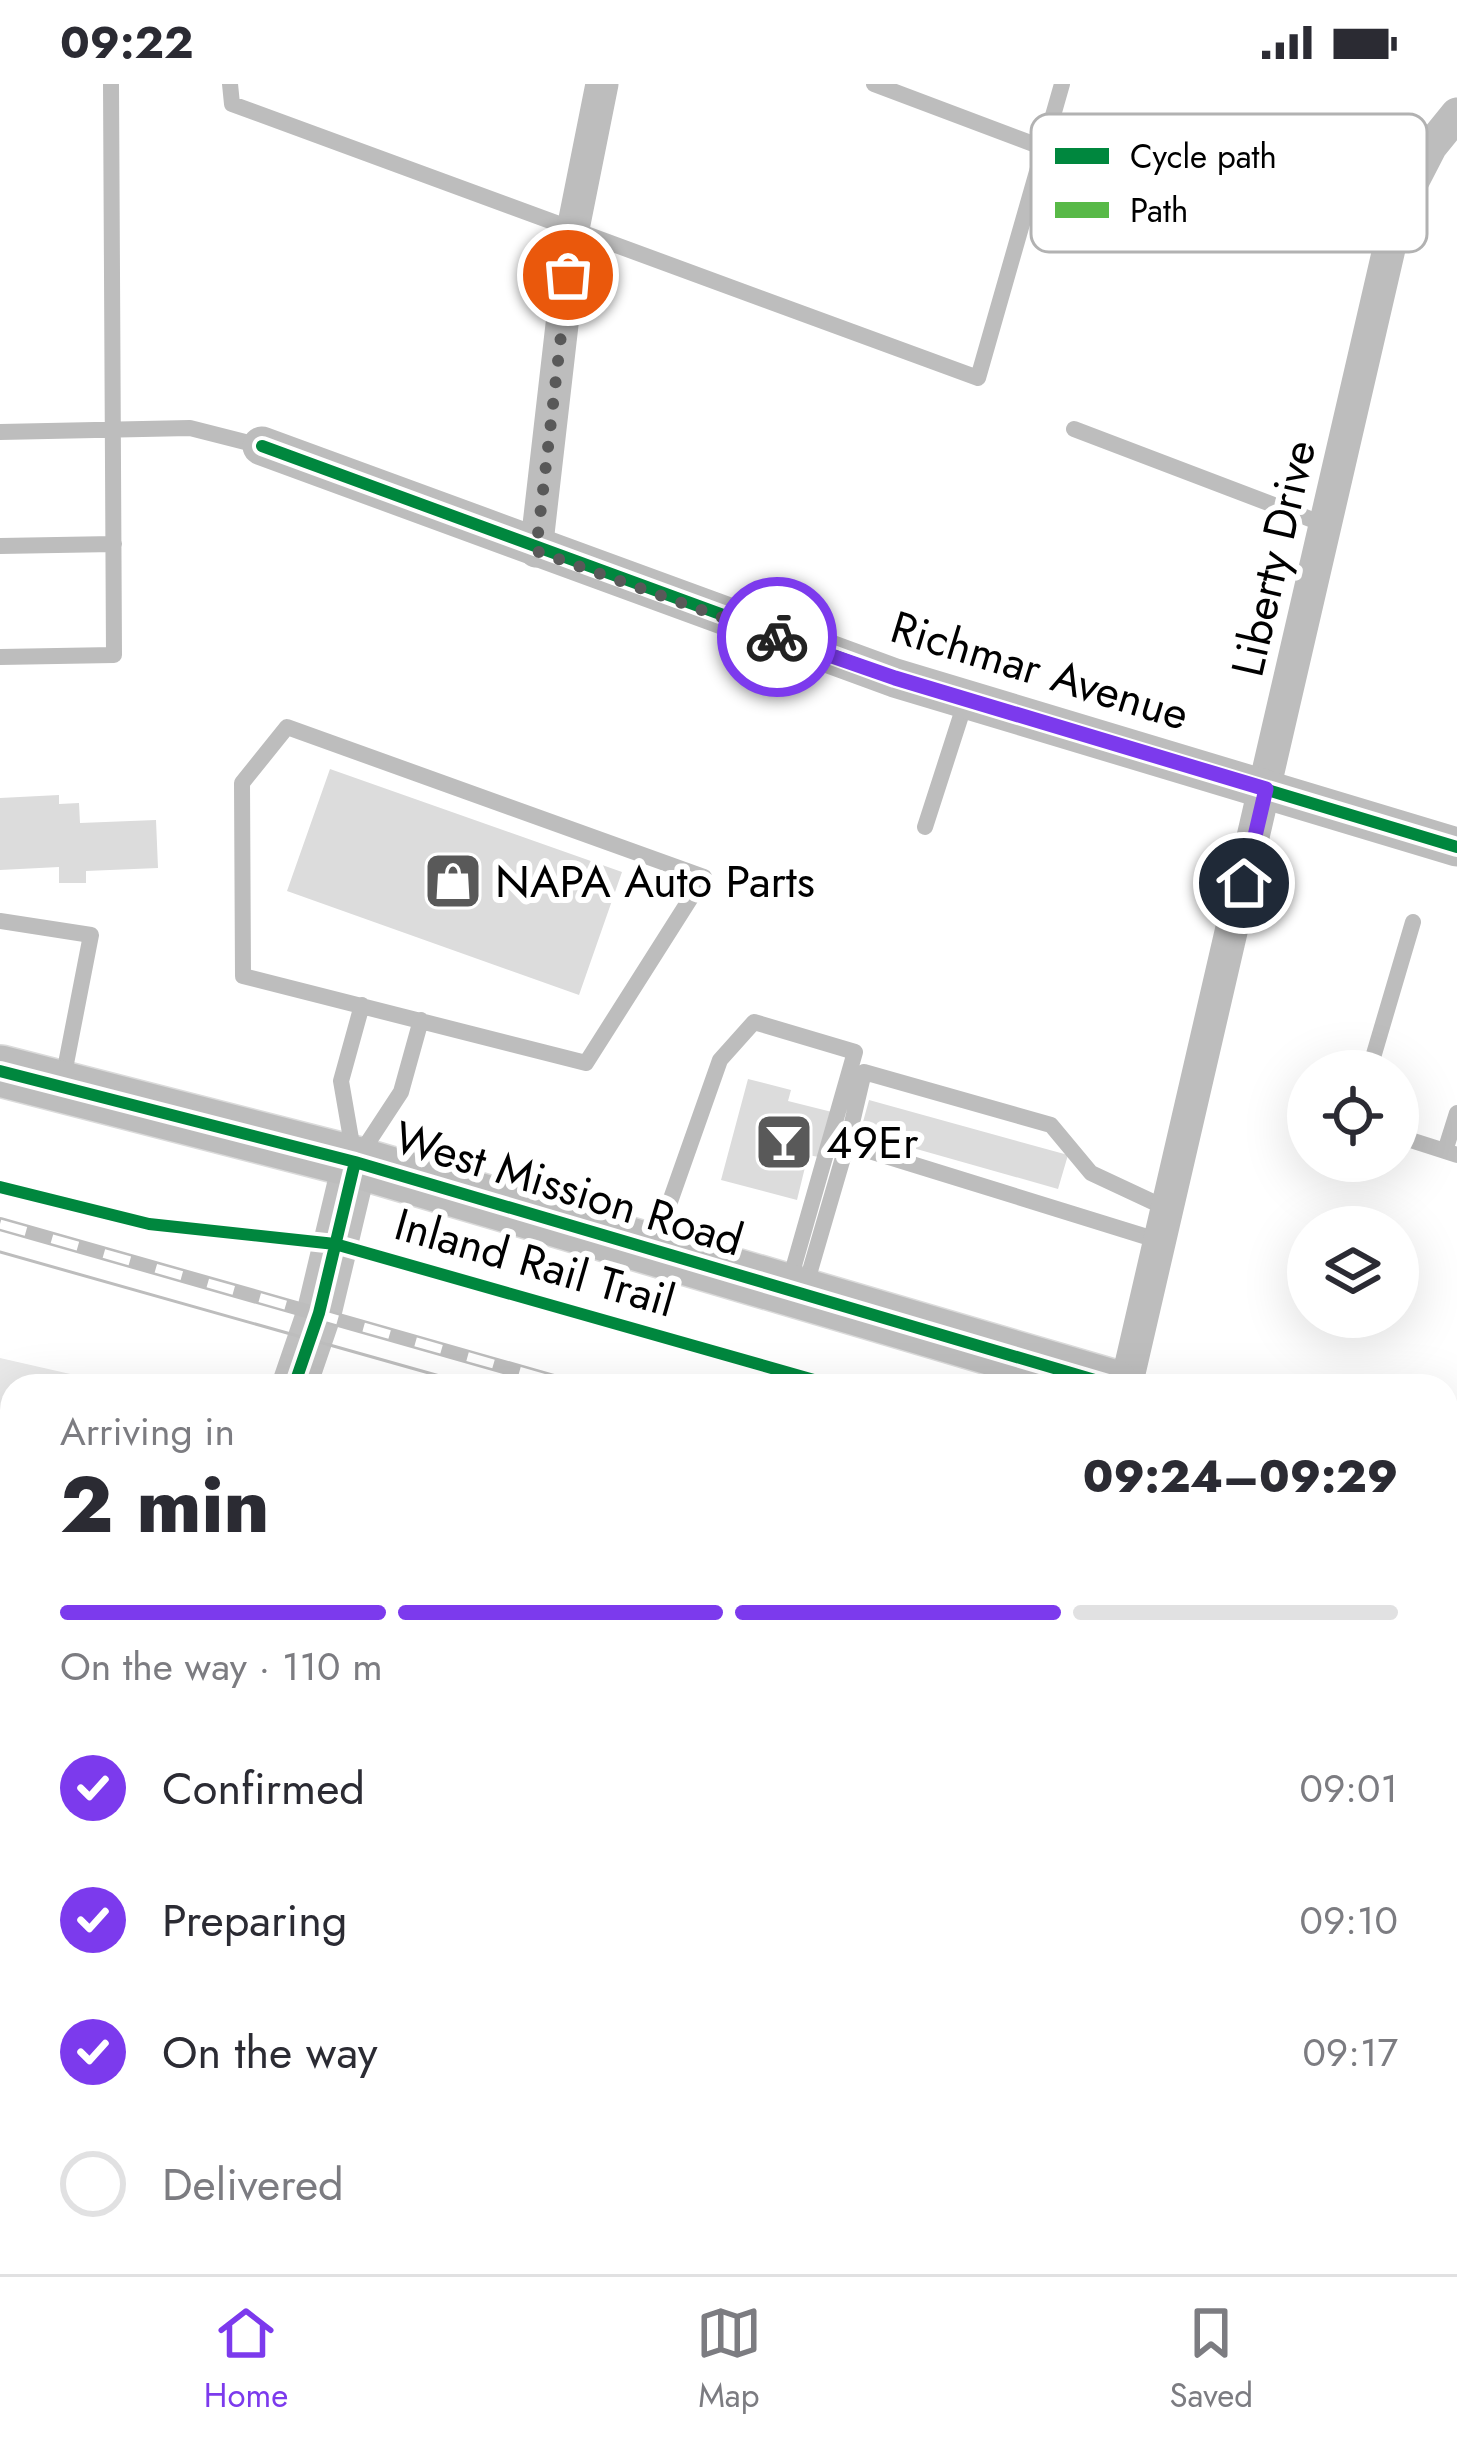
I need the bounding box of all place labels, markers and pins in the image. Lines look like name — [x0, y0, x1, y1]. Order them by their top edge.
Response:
pin — [517, 224, 619, 326]
pin — [1193, 832, 1295, 934]
place label: NAPA Auto Parts — [495, 849, 815, 914]
shop icon: NAPA Auto Parts — [422, 850, 484, 912]
place label: 49Er — [826, 1110, 919, 1175]
bar icon: 49Er — [753, 1111, 815, 1173]

